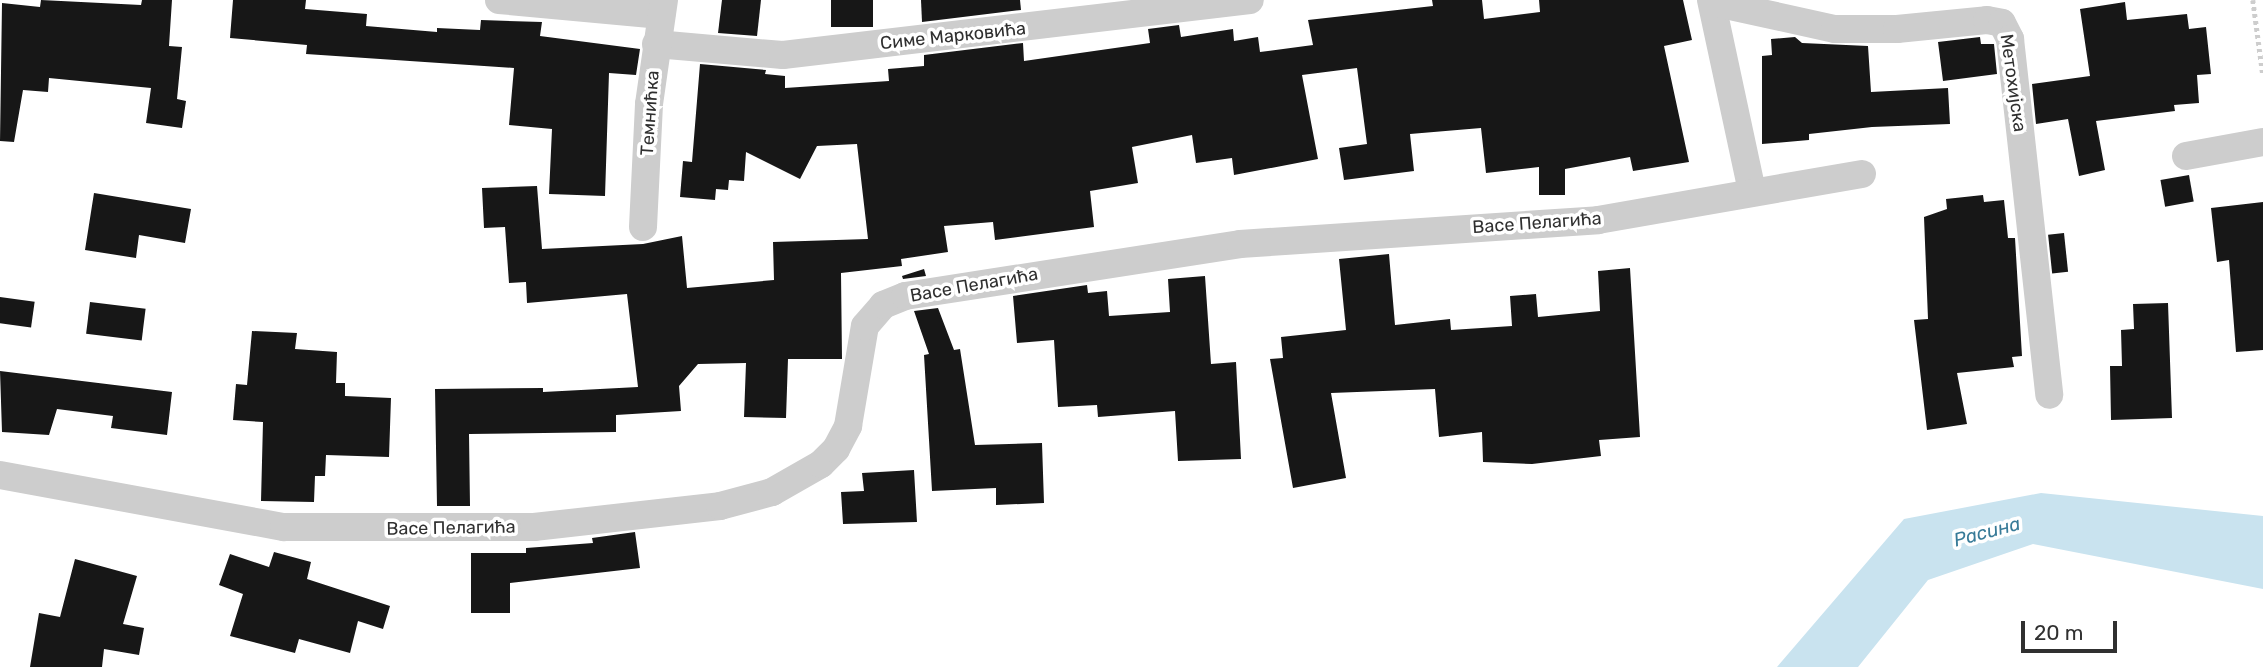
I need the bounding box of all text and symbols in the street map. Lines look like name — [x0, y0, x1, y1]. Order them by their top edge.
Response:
street label: Симе Марковића — [879, 18, 1027, 54]
street label: Метохијска — [1995, 33, 2031, 133]
street label: Темнићка — [636, 70, 664, 156]
street label: Васе Пелагића — [1472, 208, 1602, 238]
street label: Васе Пелагића — [908, 263, 1040, 307]
water label: Расина — [1951, 512, 2023, 552]
street label: Васе Пелагића — [386, 516, 516, 540]
scale bar — [2025, 608, 2121, 652]
text: 20 m — [2034, 620, 2083, 645]

